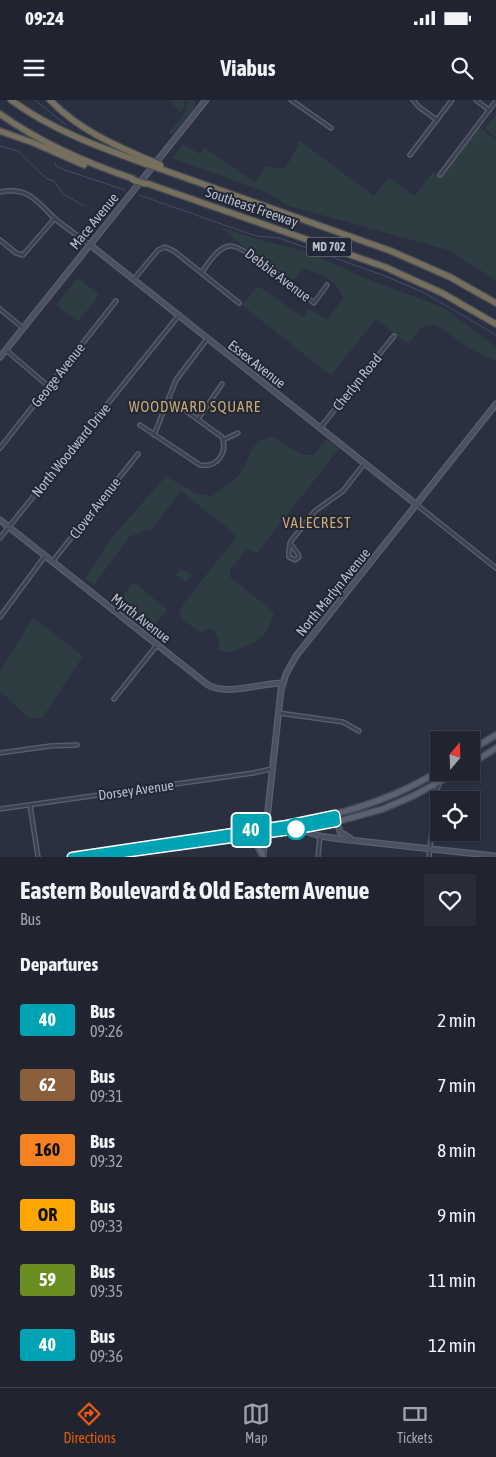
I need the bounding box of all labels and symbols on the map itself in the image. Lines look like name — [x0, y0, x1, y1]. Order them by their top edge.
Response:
street label: Southeast Freeway — [204, 184, 300, 230]
street label: Mace Avenue — [66, 189, 122, 253]
road number: MD 702 — [306, 238, 352, 256]
street label: Debbie Avenue — [242, 245, 314, 305]
street label: Essex Avenue — [225, 337, 289, 391]
street label: George Avenue — [28, 340, 88, 410]
street label: Cherlyn Road — [329, 350, 385, 414]
district label: WOODWARD SQUARE — [129, 398, 261, 415]
street label: North Woodward Drive — [28, 400, 114, 500]
street label: Clover Avenue — [66, 474, 124, 542]
district label: VALECREST — [282, 514, 352, 531]
street label: North Marlyn Avenue — [293, 545, 373, 639]
street label: Myrth Avenue — [108, 590, 174, 646]
north arrow — [430, 731, 480, 781]
street label: Dorsey Avenue — [97, 777, 175, 803]
line badge: 40 — [228, 814, 274, 846]
unlabelled marker — [285, 818, 307, 840]

